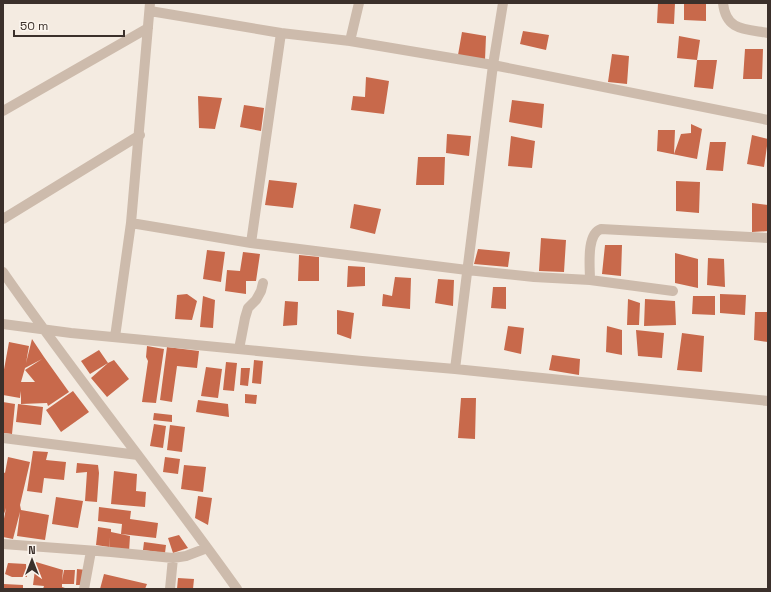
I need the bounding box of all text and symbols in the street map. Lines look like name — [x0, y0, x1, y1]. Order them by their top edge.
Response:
scale bar — [14, 12, 124, 38]
text: 50 m — [20, 18, 48, 34]
north arrow — [12, 540, 52, 580]
text: N — [28, 543, 36, 557]

